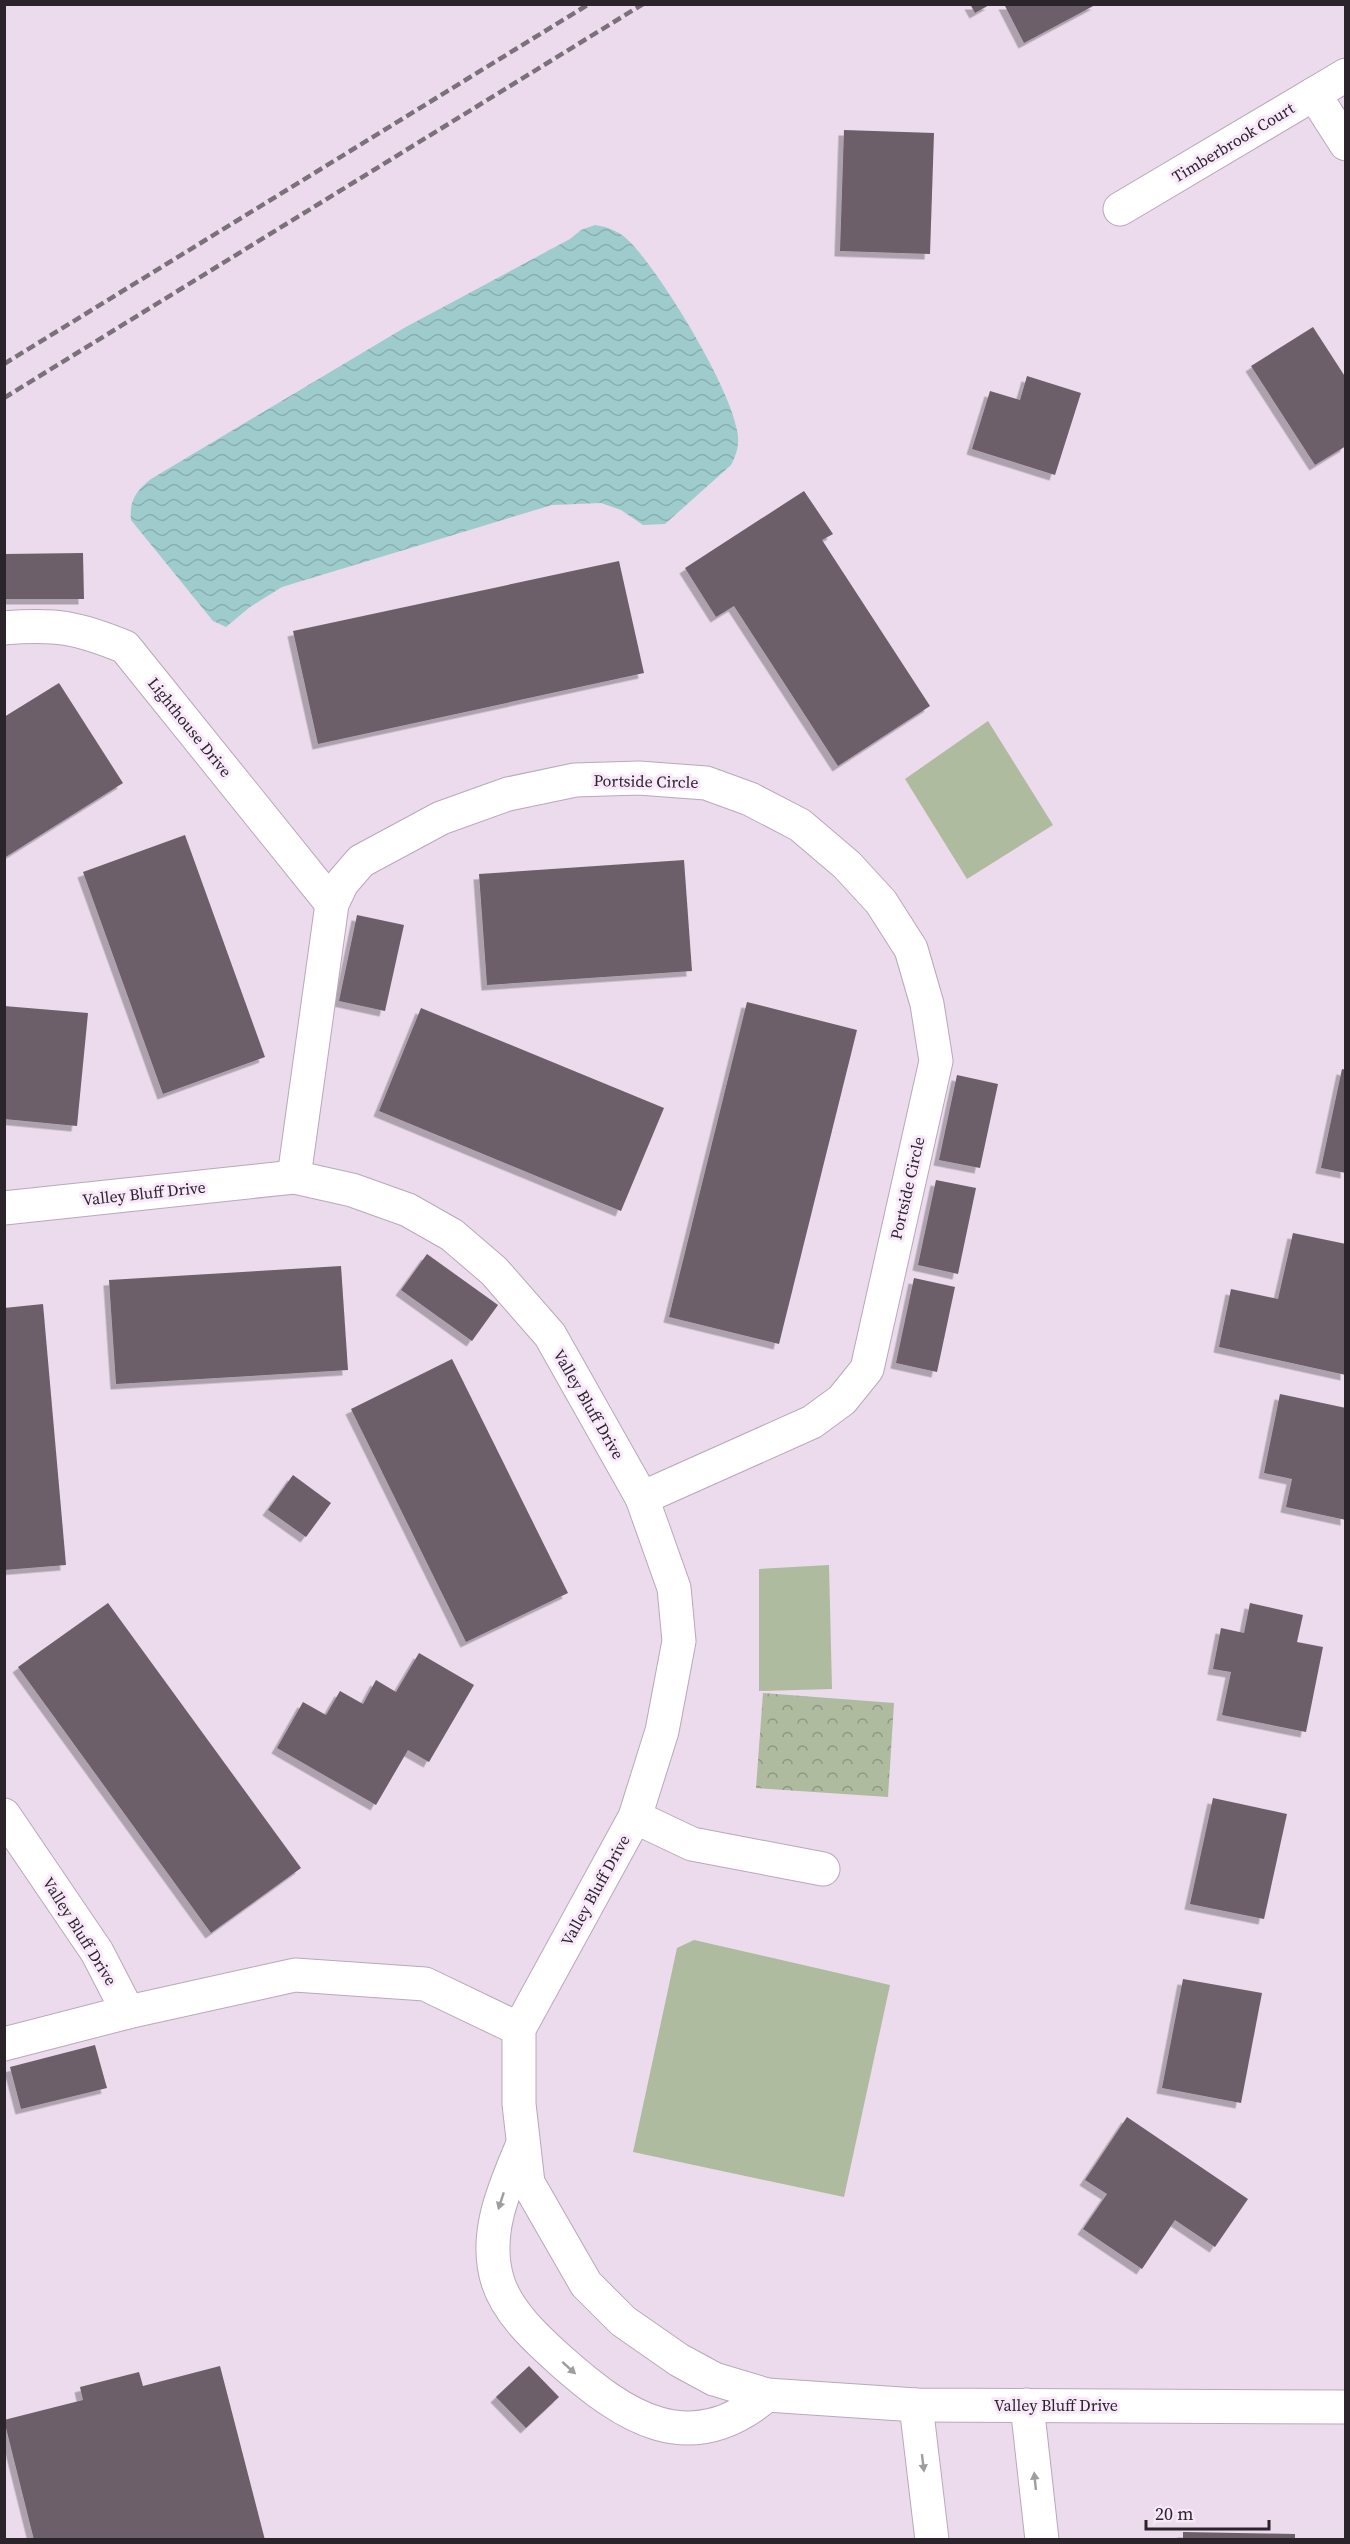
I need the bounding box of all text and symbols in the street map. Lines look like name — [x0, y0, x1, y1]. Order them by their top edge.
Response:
street label: Timberbrook Court — [1168, 96, 1299, 187]
street label: Lighthouse Drive — [143, 673, 237, 781]
street label: Portside Circle — [593, 769, 699, 793]
street label: Portside Circle — [884, 1134, 930, 1242]
street label: Valley Bluff Drive — [81, 1176, 207, 1210]
street label: Valley Bluff Drive — [549, 1345, 629, 1463]
street label: Valley Bluff Drive — [555, 1831, 635, 1949]
street label: Valley Bluff Drive — [38, 1873, 122, 1989]
one-way arrow — [495, 2192, 505, 2210]
one-way arrow — [561, 2361, 576, 2374]
street label: Valley Bluff Drive — [994, 2394, 1118, 2416]
one-way arrow — [918, 2454, 927, 2473]
one-way arrow — [1030, 2472, 1040, 2491]
scale bar — [1146, 2493, 1269, 2531]
text: 20 m — [1155, 2501, 1193, 2526]

